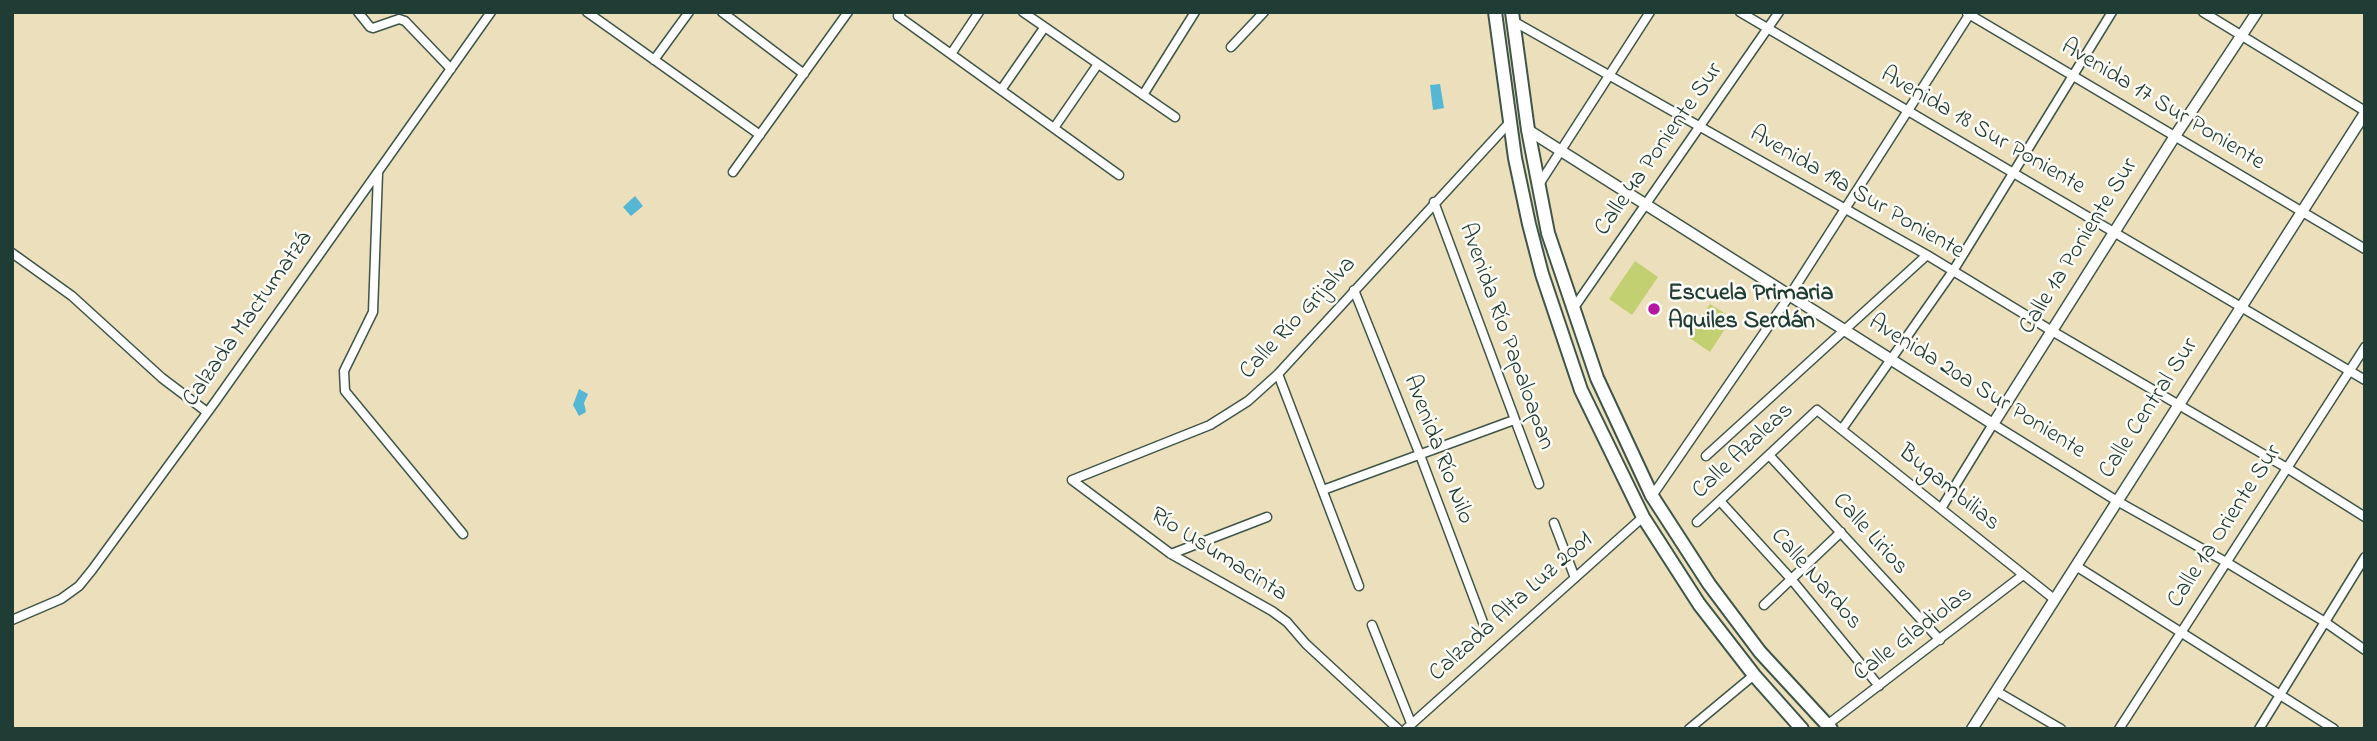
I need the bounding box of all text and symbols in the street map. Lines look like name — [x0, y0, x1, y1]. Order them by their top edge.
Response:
street label: Avenida 17 Sur Poniente — [2055, 34, 2269, 178]
street label: Calle 4a Poniente Sur — [1589, 58, 1731, 242]
street label: Avenida 18 Sur Poniente — [1874, 62, 2090, 202]
street label: Avenida 19a Sur Poniente — [1744, 121, 1968, 267]
street label: Calle 1a Poniente Sur — [2014, 153, 2146, 341]
street label: Avenida Río Papaloapan — [1451, 220, 1559, 454]
street label: Calzada Mactumatzá — [178, 227, 320, 413]
street label: Calle Río Grijalva — [1235, 251, 1363, 387]
place label: Escuela Primaria Aquiles Serdán — [1668, 281, 1833, 337]
marker: Escuela Primaria Aquiles Serdán — [1646, 301, 1662, 317]
street label: Avenida 20a Sur Poniente — [1862, 309, 2090, 467]
street label: Calle Central Sur — [2094, 333, 2206, 485]
street label: Avenida Río Nilo — [1395, 371, 1479, 529]
street label: Calle Azaleas — [1687, 398, 1801, 506]
street label: Bugambilias — [1891, 439, 2005, 539]
street label: Calle 1a Oriente Sur — [2162, 440, 2290, 614]
street label: Calle Lirios — [1825, 488, 1913, 582]
street label: Río Usumacinta — [1144, 502, 1292, 610]
street label: Calle Nardos — [1763, 523, 1867, 637]
street label: Calzada Alta Luz 2001 — [1424, 527, 1600, 689]
street label: Calle Gladiolas — [1849, 581, 1979, 689]

